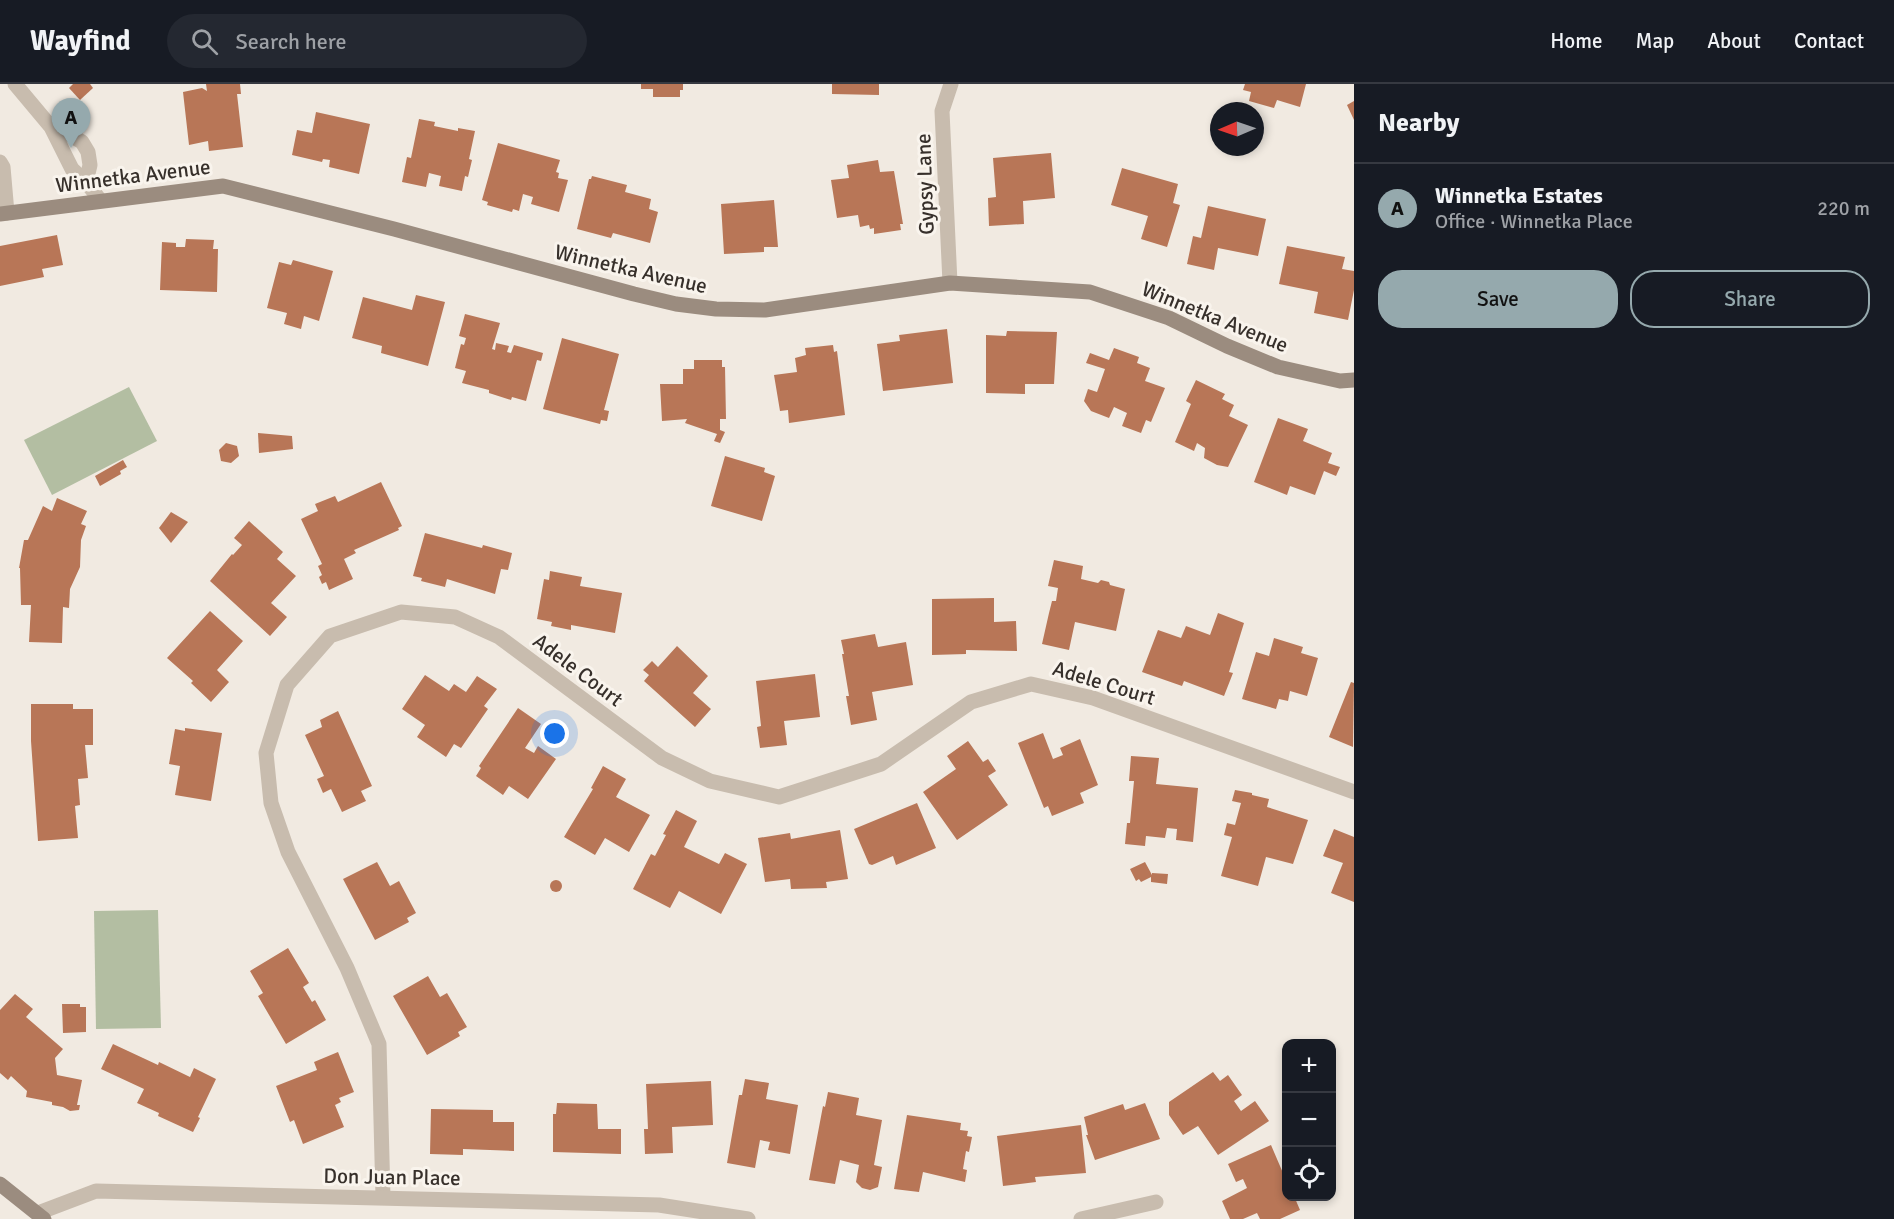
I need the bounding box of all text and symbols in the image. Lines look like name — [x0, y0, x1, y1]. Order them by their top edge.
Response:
search box — [167, 14, 587, 68]
text: Wayfind — [30, 24, 131, 58]
icon: search — [188, 25, 221, 58]
text: Search here — [236, 28, 347, 55]
text: Home — [1550, 28, 1603, 54]
text: Map — [1636, 28, 1674, 54]
text: About — [1707, 28, 1761, 54]
text: Contact — [1794, 28, 1864, 54]
pin: A — [52, 98, 90, 148]
north arrow — [1210, 102, 1264, 156]
text: Nearby — [1378, 107, 1459, 139]
street label: Gypsy Lane — [910, 133, 940, 235]
street label: Winnetka Avenue — [54, 154, 212, 198]
text: Winnetka Estates — [1435, 182, 1603, 209]
text: A — [1391, 196, 1404, 221]
text: 220 m — [1817, 196, 1870, 221]
text: Office · Winnetka Place — [1435, 209, 1633, 234]
street label: Winnetka Avenue — [552, 239, 710, 299]
button: Save — [1378, 270, 1618, 328]
button: Share — [1630, 270, 1870, 328]
street label: Winnetka Avenue — [1138, 276, 1292, 358]
street label: Adele Court — [528, 628, 628, 712]
street label: Adele Court — [1050, 655, 1158, 711]
your location — [540, 719, 569, 748]
map controls — [1282, 1039, 1336, 1201]
button: + — [1282, 1039, 1336, 1093]
button: − — [1282, 1093, 1336, 1147]
button: locate — [1282, 1147, 1336, 1201]
street label: Don Juan Place — [323, 1163, 461, 1191]

